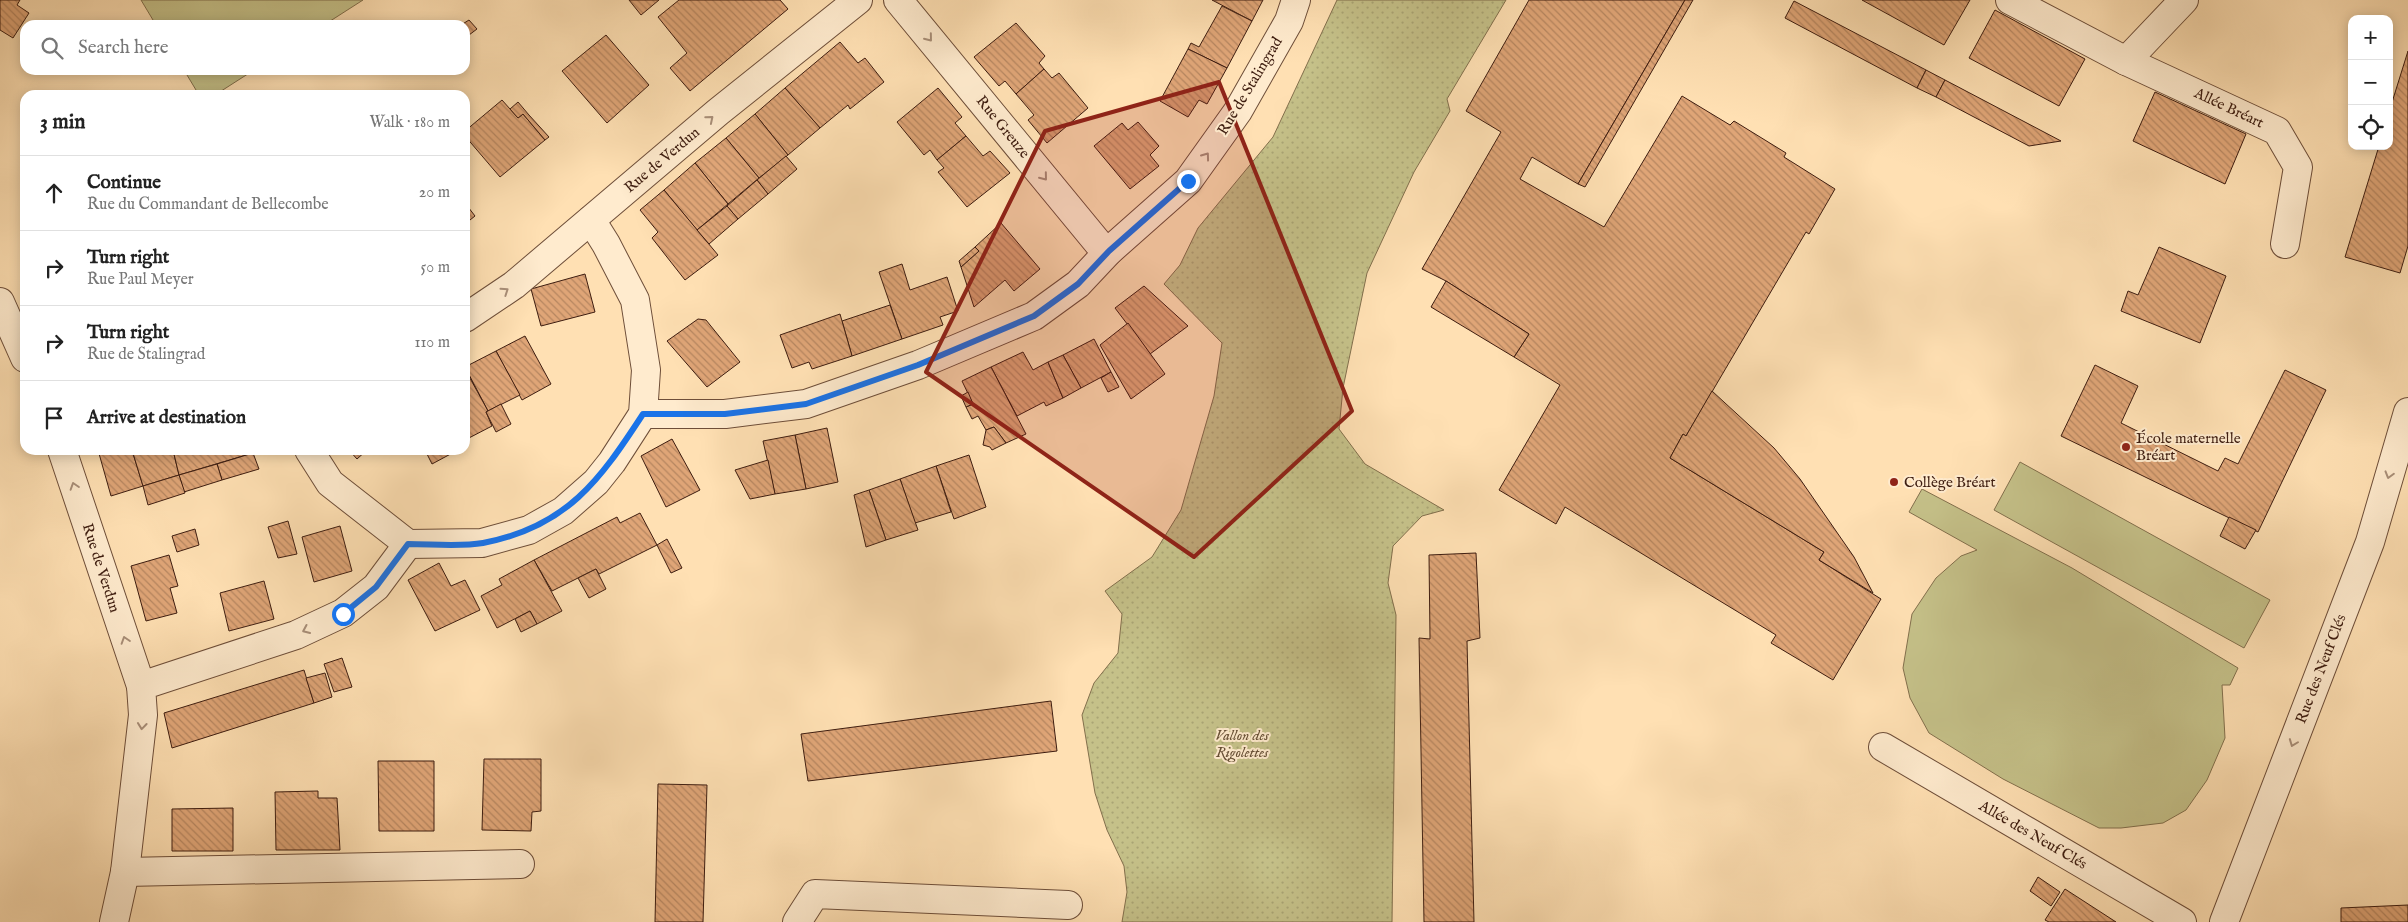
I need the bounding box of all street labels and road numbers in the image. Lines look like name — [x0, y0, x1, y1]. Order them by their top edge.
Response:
street label: Rue de Stalingrad — [1213, 33, 1287, 138]
street label: Allée Bréart — [2190, 83, 2267, 132]
street label: Rue Greuze — [972, 92, 1034, 162]
street label: Rue de Verdun — [620, 123, 704, 197]
street label: Rue de Verdun — [78, 521, 124, 615]
street label: Rue des Neuf Clés — [2291, 612, 2351, 726]
street label: Allée des Neuf Clés — [1975, 796, 2090, 874]

